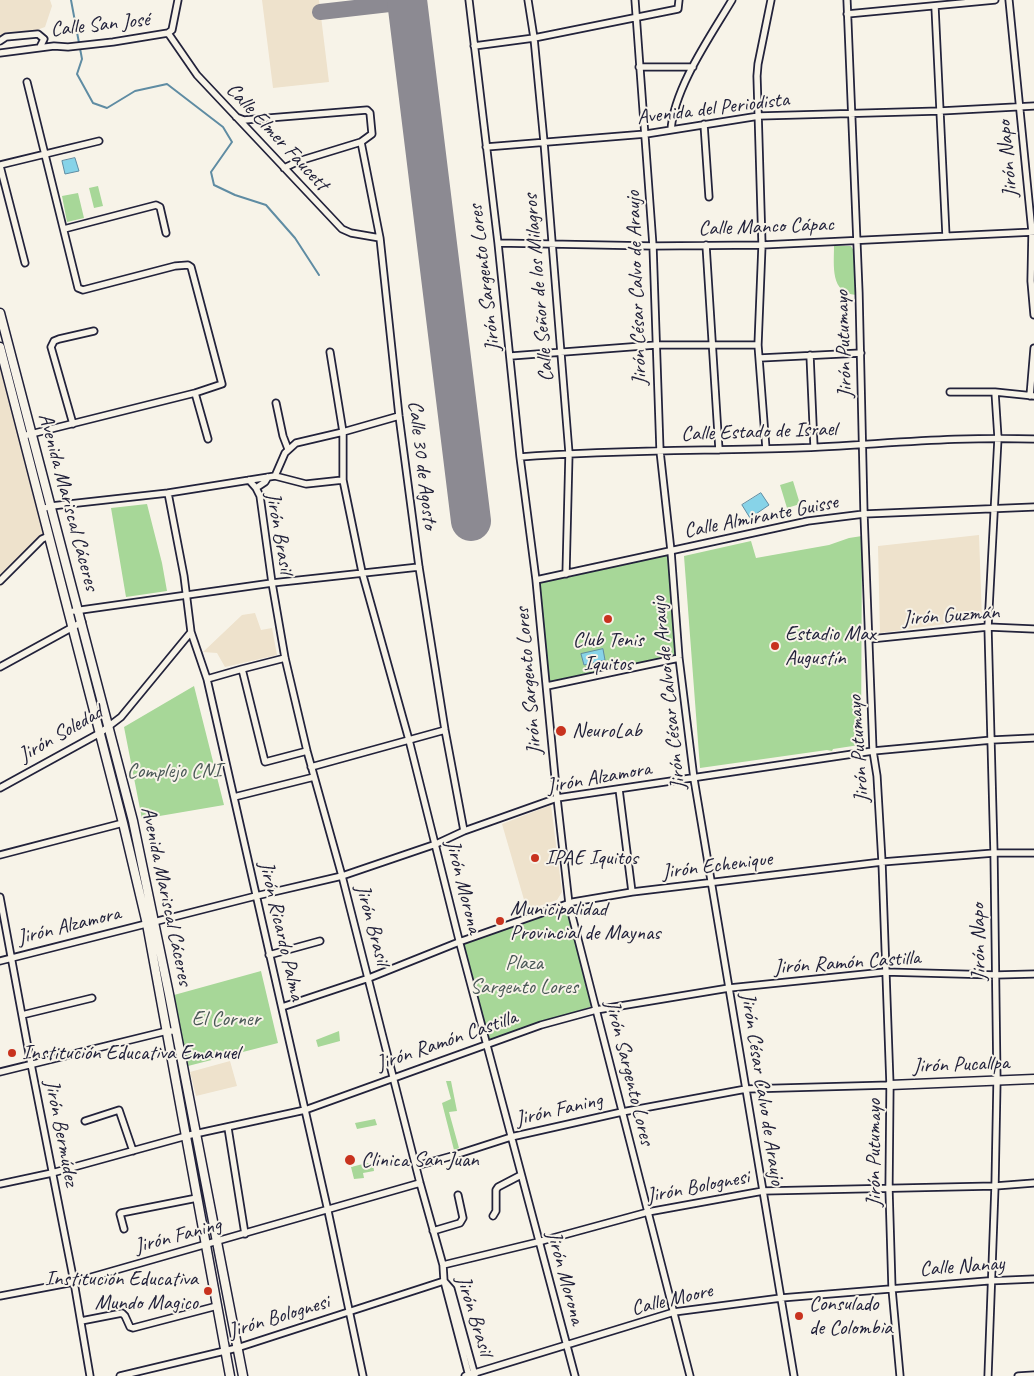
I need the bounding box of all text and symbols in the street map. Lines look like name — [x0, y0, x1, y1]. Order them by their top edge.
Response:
street label: Calle San José — [49, 7, 151, 43]
street label: Calle Elmer Faucett — [220, 78, 334, 196]
street label: Avenida del Periodista — [636, 87, 790, 131]
street label: Jirón Napo — [992, 119, 1024, 199]
street label: Jirón César Calvo de Araujo — [621, 190, 653, 386]
street label: Calle Señor de los Milagros — [518, 193, 560, 383]
street label: Jirón Sargento Lores — [463, 203, 507, 353]
street label: Calle Manco Cápac — [698, 212, 834, 242]
street label: Jirón Putumayo — [830, 290, 858, 398]
street label: Calle 30 de Agosto — [402, 399, 442, 531]
street label: Avenida Mariscal Cáceres — [32, 411, 104, 593]
street label: Calle Estado de Israel — [681, 417, 837, 447]
street label: Jirón Brasil — [259, 490, 299, 576]
street label: Calle Almirante Guisse — [682, 490, 840, 544]
street label: Jirón César Calvo de Araujo — [646, 595, 692, 791]
street label: Jirón Guzmán — [902, 600, 1000, 632]
street label: Jirón Sargento Lores — [510, 606, 548, 756]
marker: Club Tenis Iquitos — [602, 613, 614, 625]
place label: Estadio Max Augustín — [785, 621, 876, 671]
place label: Club Tenis Iquitos — [573, 627, 643, 677]
marker: Estadio Max Augustín — [769, 640, 781, 652]
street label: Jirón Putumayo — [843, 694, 875, 804]
street label: Jirón Soledad — [14, 700, 108, 768]
place label: NeuroLab — [572, 718, 642, 744]
marker: NeuroLab — [554, 724, 568, 738]
street label: Jirón Alzamora — [545, 756, 653, 800]
park label: Complejo CNI — [127, 758, 221, 784]
street label: Avenida Mariscal Cáceres — [135, 804, 197, 988]
street label: Jirón Morona — [439, 838, 487, 936]
place label: IPAE Iquitos — [545, 845, 638, 871]
street label: Jirón Echenique — [660, 847, 774, 885]
marker: IPAE Iquitos — [529, 852, 541, 864]
street label: Jirón Ricardo Palma — [253, 859, 309, 1003]
street label: Jirón Brasil — [349, 882, 395, 968]
place label: Municipalidad Provincial de Maynas — [510, 896, 660, 946]
street label: Jirón Alzamora — [15, 901, 123, 951]
street label: Jirón Napo — [966, 903, 992, 981]
marker: Municipalidad Provincial de Maynas — [494, 915, 506, 927]
street label: Jirón Ramón Castilla — [773, 945, 921, 981]
park label: Plaza Sargento Lores — [470, 950, 578, 1000]
street label: Jirón César Calvo de Araujo — [734, 991, 790, 1187]
street label: Jirón Sargento Lores — [599, 998, 659, 1148]
street label: Jirón Ramón Castilla — [373, 1005, 521, 1077]
park label: El Corner — [192, 1006, 260, 1032]
place label: Institución Educativa Emanuel — [22, 1040, 240, 1066]
marker: Institución Educativa Emanuel — [6, 1047, 18, 1059]
street label: Jirón Pucallpa — [912, 1051, 1010, 1079]
street label: Jirón Bermúdez — [38, 1078, 84, 1188]
street label: Jirón Faning — [513, 1088, 605, 1132]
street label: Jirón Putumayo — [861, 1099, 887, 1207]
place label: Clinica San Juan — [361, 1147, 479, 1173]
marker: Clinica San Juan — [343, 1153, 357, 1167]
street label: Jirón Bolognesi — [644, 1165, 752, 1209]
street label: Jirón Faning — [132, 1212, 224, 1260]
street label: Jirón Morona — [540, 1229, 590, 1327]
street label: Calle Nanay — [919, 1251, 1005, 1283]
place label: Institución Educativa Mundo Magico — [45, 1266, 198, 1316]
street label: Jirón Brasil — [450, 1273, 498, 1359]
street label: Calle Moore — [629, 1278, 715, 1322]
marker: Institución Educativa Mundo Magico — [202, 1285, 214, 1297]
street label: Jirón Bolognesi — [226, 1290, 332, 1344]
place label: Consulado de Colombia — [809, 1291, 893, 1341]
marker: Consulado de Colombia — [793, 1310, 805, 1322]

